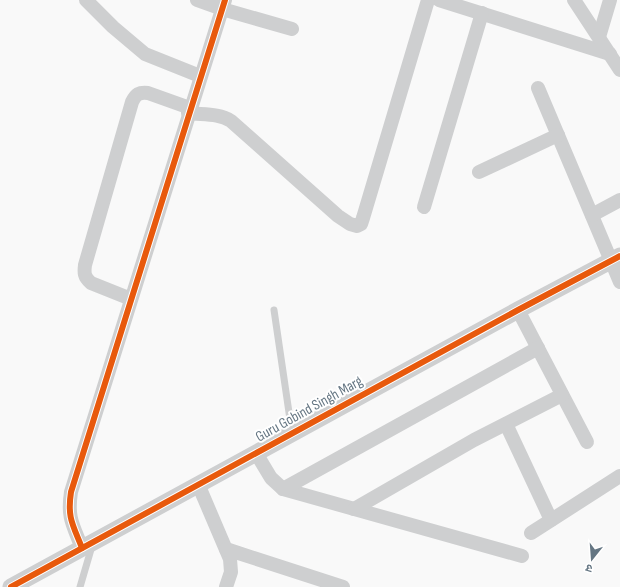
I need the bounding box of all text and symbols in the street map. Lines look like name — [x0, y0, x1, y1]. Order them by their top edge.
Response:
street label: Guru Gobind Singh Marg — [252, 372, 366, 446]
north arrow — [572, 539, 612, 579]
text: उ — [584, 561, 594, 575]

